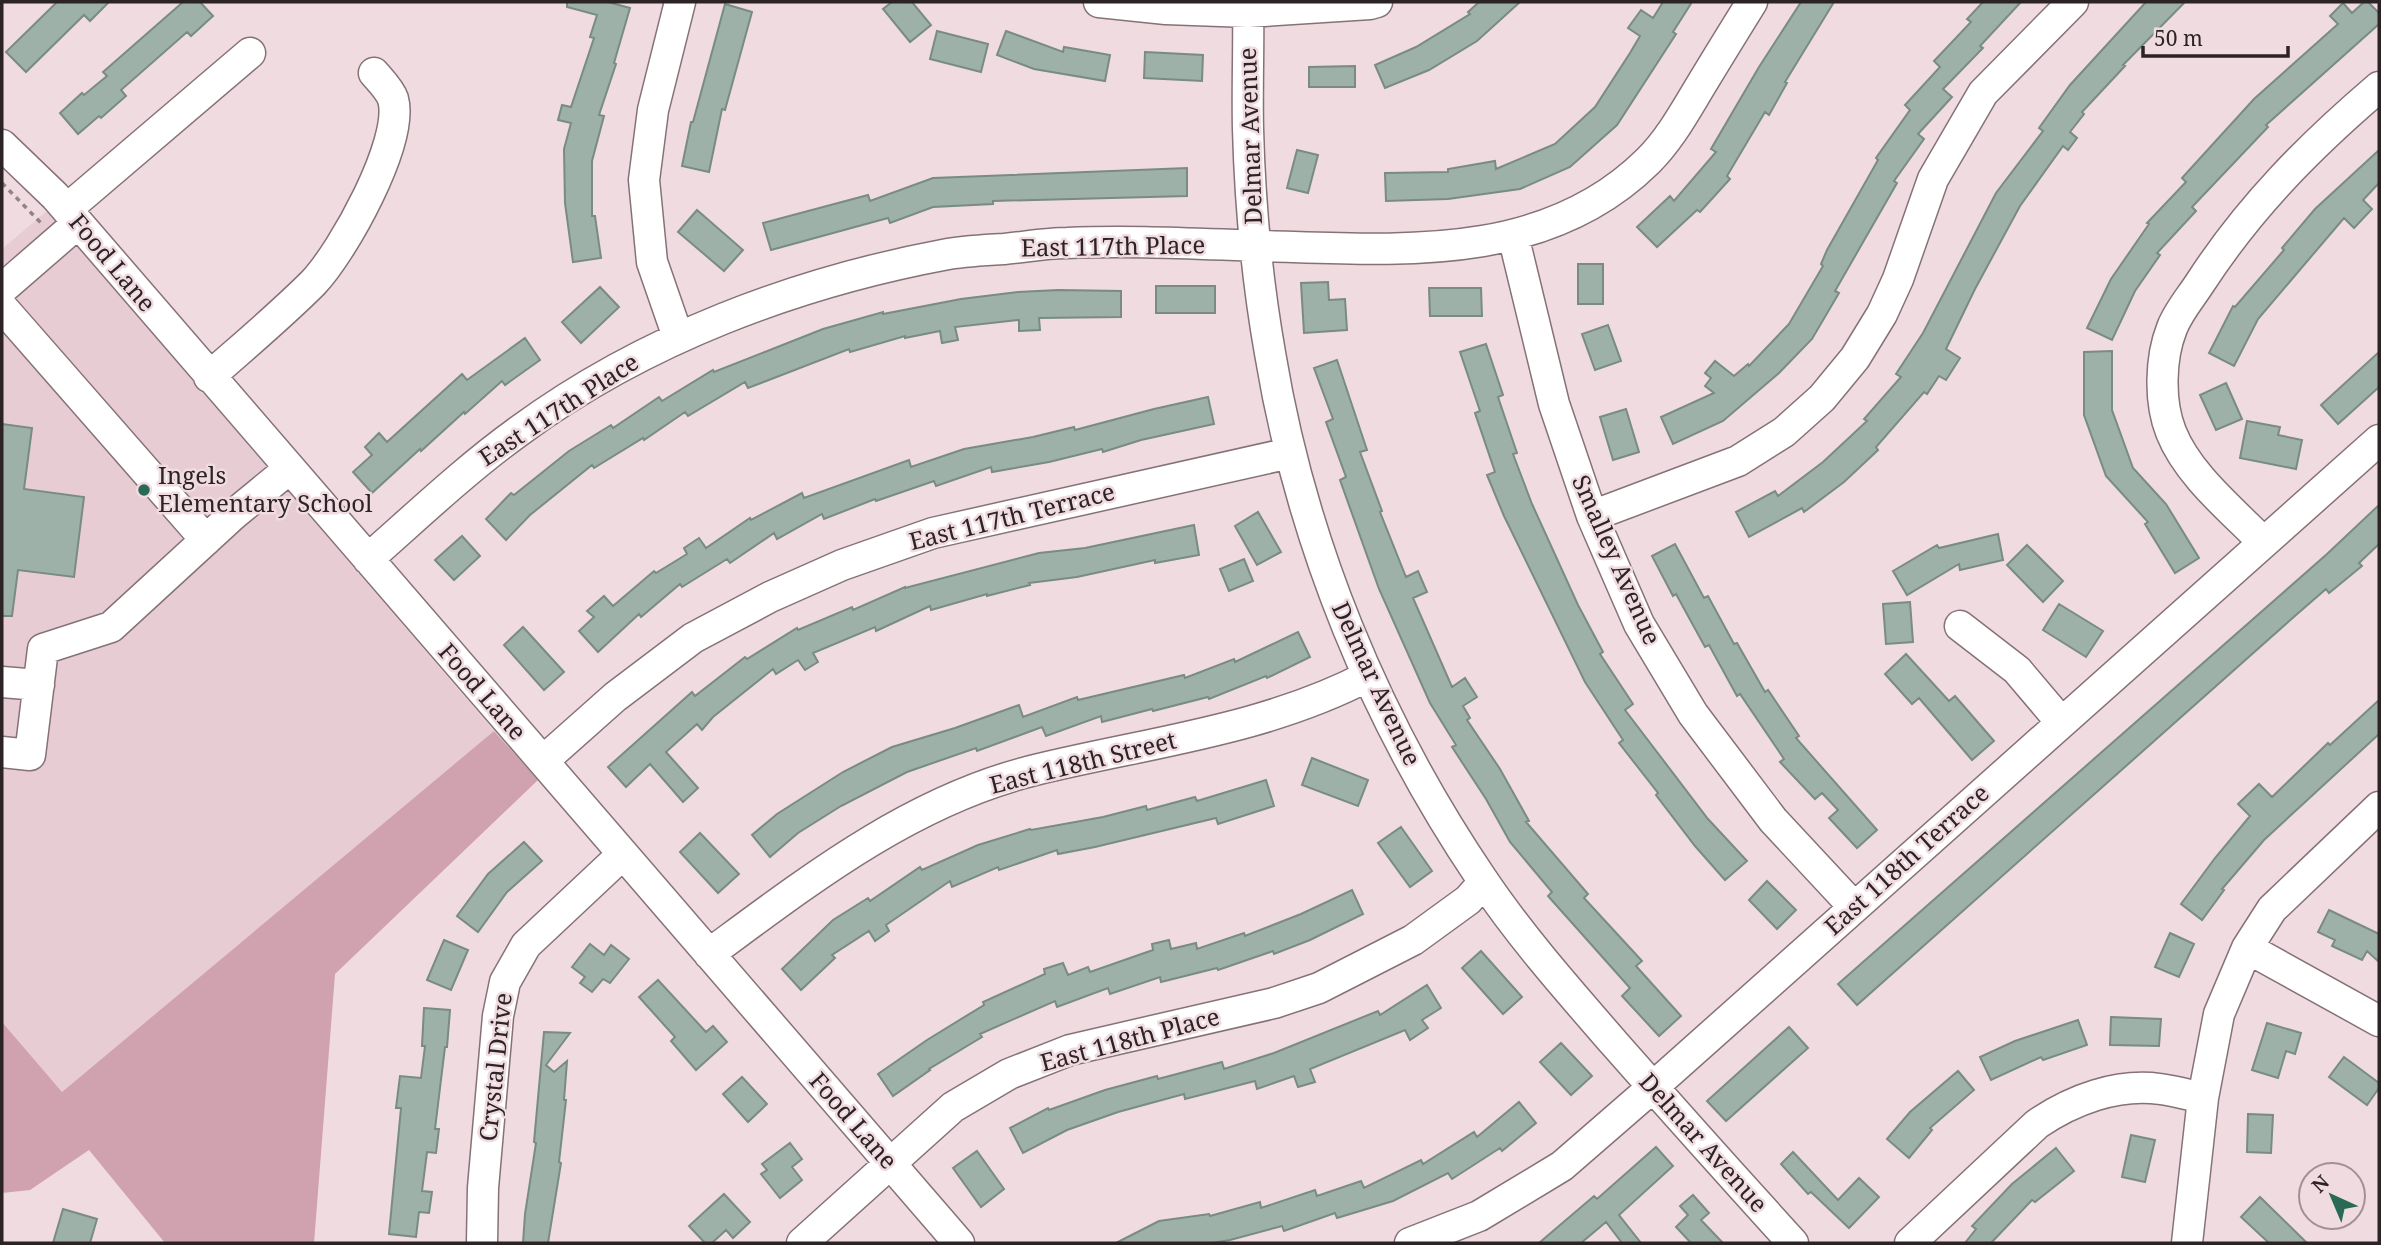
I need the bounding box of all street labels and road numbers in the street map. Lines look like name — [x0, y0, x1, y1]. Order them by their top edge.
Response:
street label: Delmar Avenue — [1230, 47, 1269, 225]
street label: Food Lane — [62, 206, 164, 318]
street label: East 117th Place — [1021, 227, 1205, 264]
street label: East 117th Place — [472, 345, 644, 473]
street label: Smalley Avenue — [1565, 469, 1670, 649]
street label: East 117th Terrace — [905, 474, 1118, 557]
street label: Delmar Avenue — [1325, 596, 1430, 771]
street label: Food Lane — [432, 635, 535, 747]
street label: East 118th Street — [986, 722, 1179, 801]
street label: East 118th Terrace — [1817, 776, 1995, 942]
street label: Crystal Drive — [470, 991, 519, 1143]
street label: East 118th Place — [1036, 999, 1223, 1078]
street label: Food Lane — [803, 1064, 906, 1176]
street label: Delmar Avenue — [1633, 1065, 1776, 1219]

